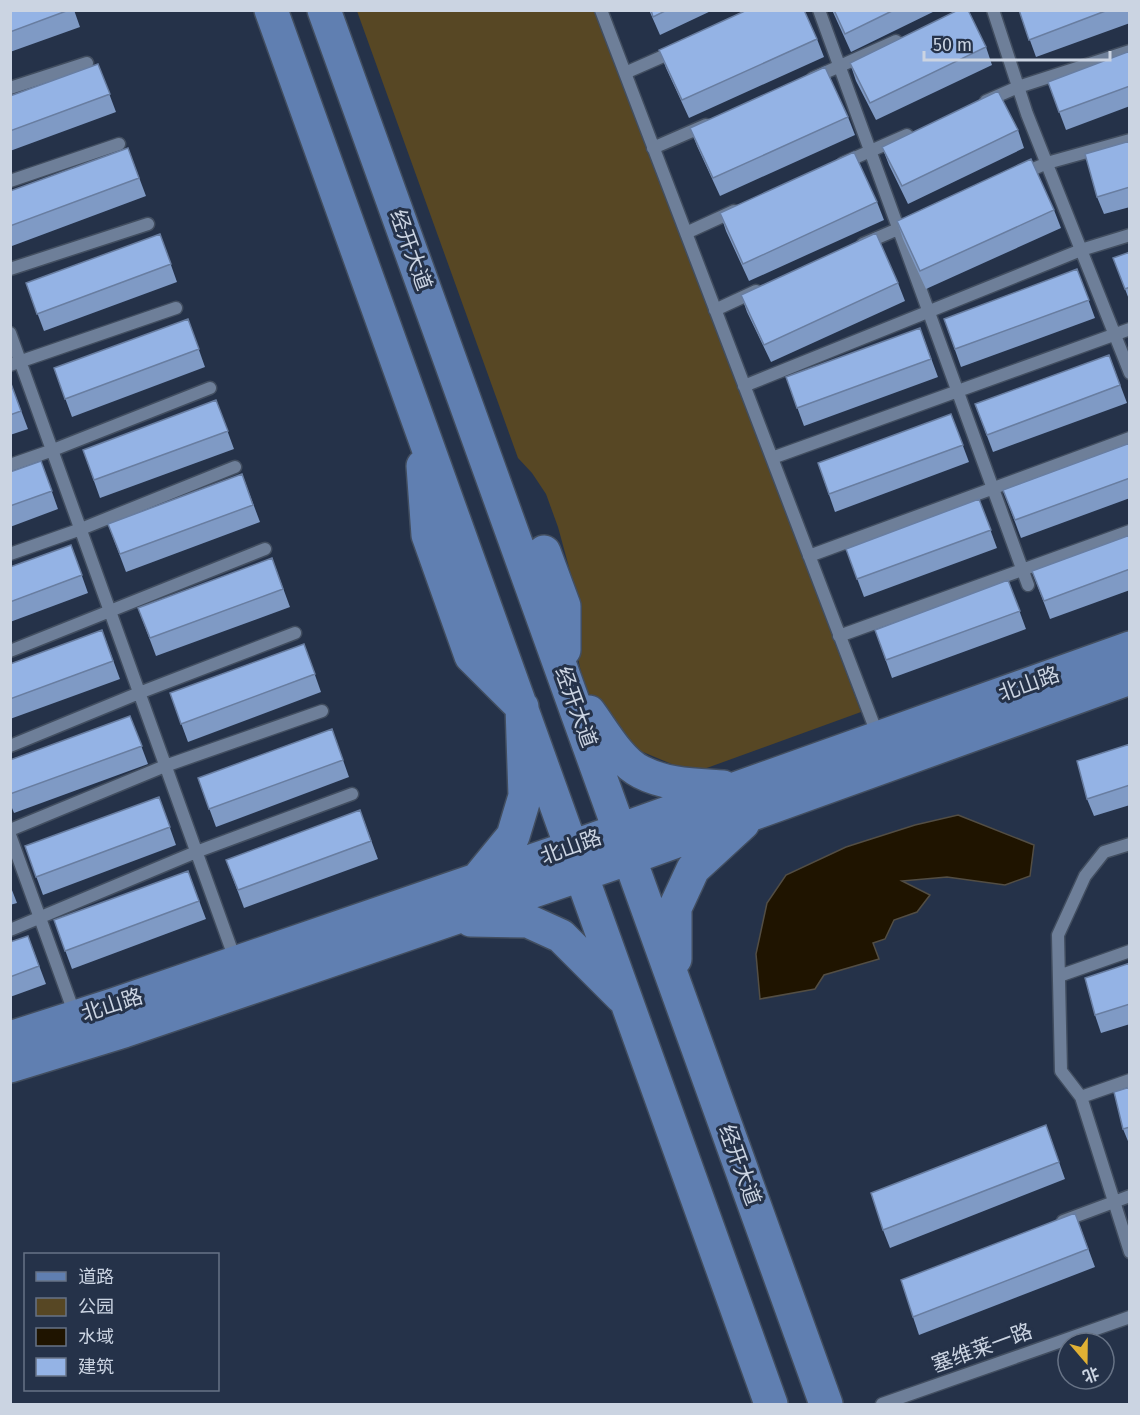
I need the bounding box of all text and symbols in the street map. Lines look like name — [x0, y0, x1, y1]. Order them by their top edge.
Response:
scale bar — [924, 24, 1110, 62]
text: 50 m — [933, 34, 972, 56]
street label: 经开大道 — [384, 206, 438, 294]
street label: 北山路 — [995, 661, 1063, 707]
street label: 经开大道 — [549, 663, 603, 751]
street label: 北山路 — [537, 824, 605, 870]
street label: 北山路 — [78, 983, 146, 1027]
street label: 经开大道 — [713, 1121, 767, 1209]
legend — [24, 1253, 219, 1391]
text: 道路 — [78, 1266, 114, 1288]
text: 公园 — [78, 1296, 114, 1318]
street label: 塞维莱一路 — [928, 1318, 1036, 1378]
text: 水域 — [78, 1326, 114, 1348]
north arrow — [1056, 1331, 1116, 1391]
text: 建筑 — [78, 1356, 114, 1378]
text: 北 — [1080, 1363, 1102, 1386]

